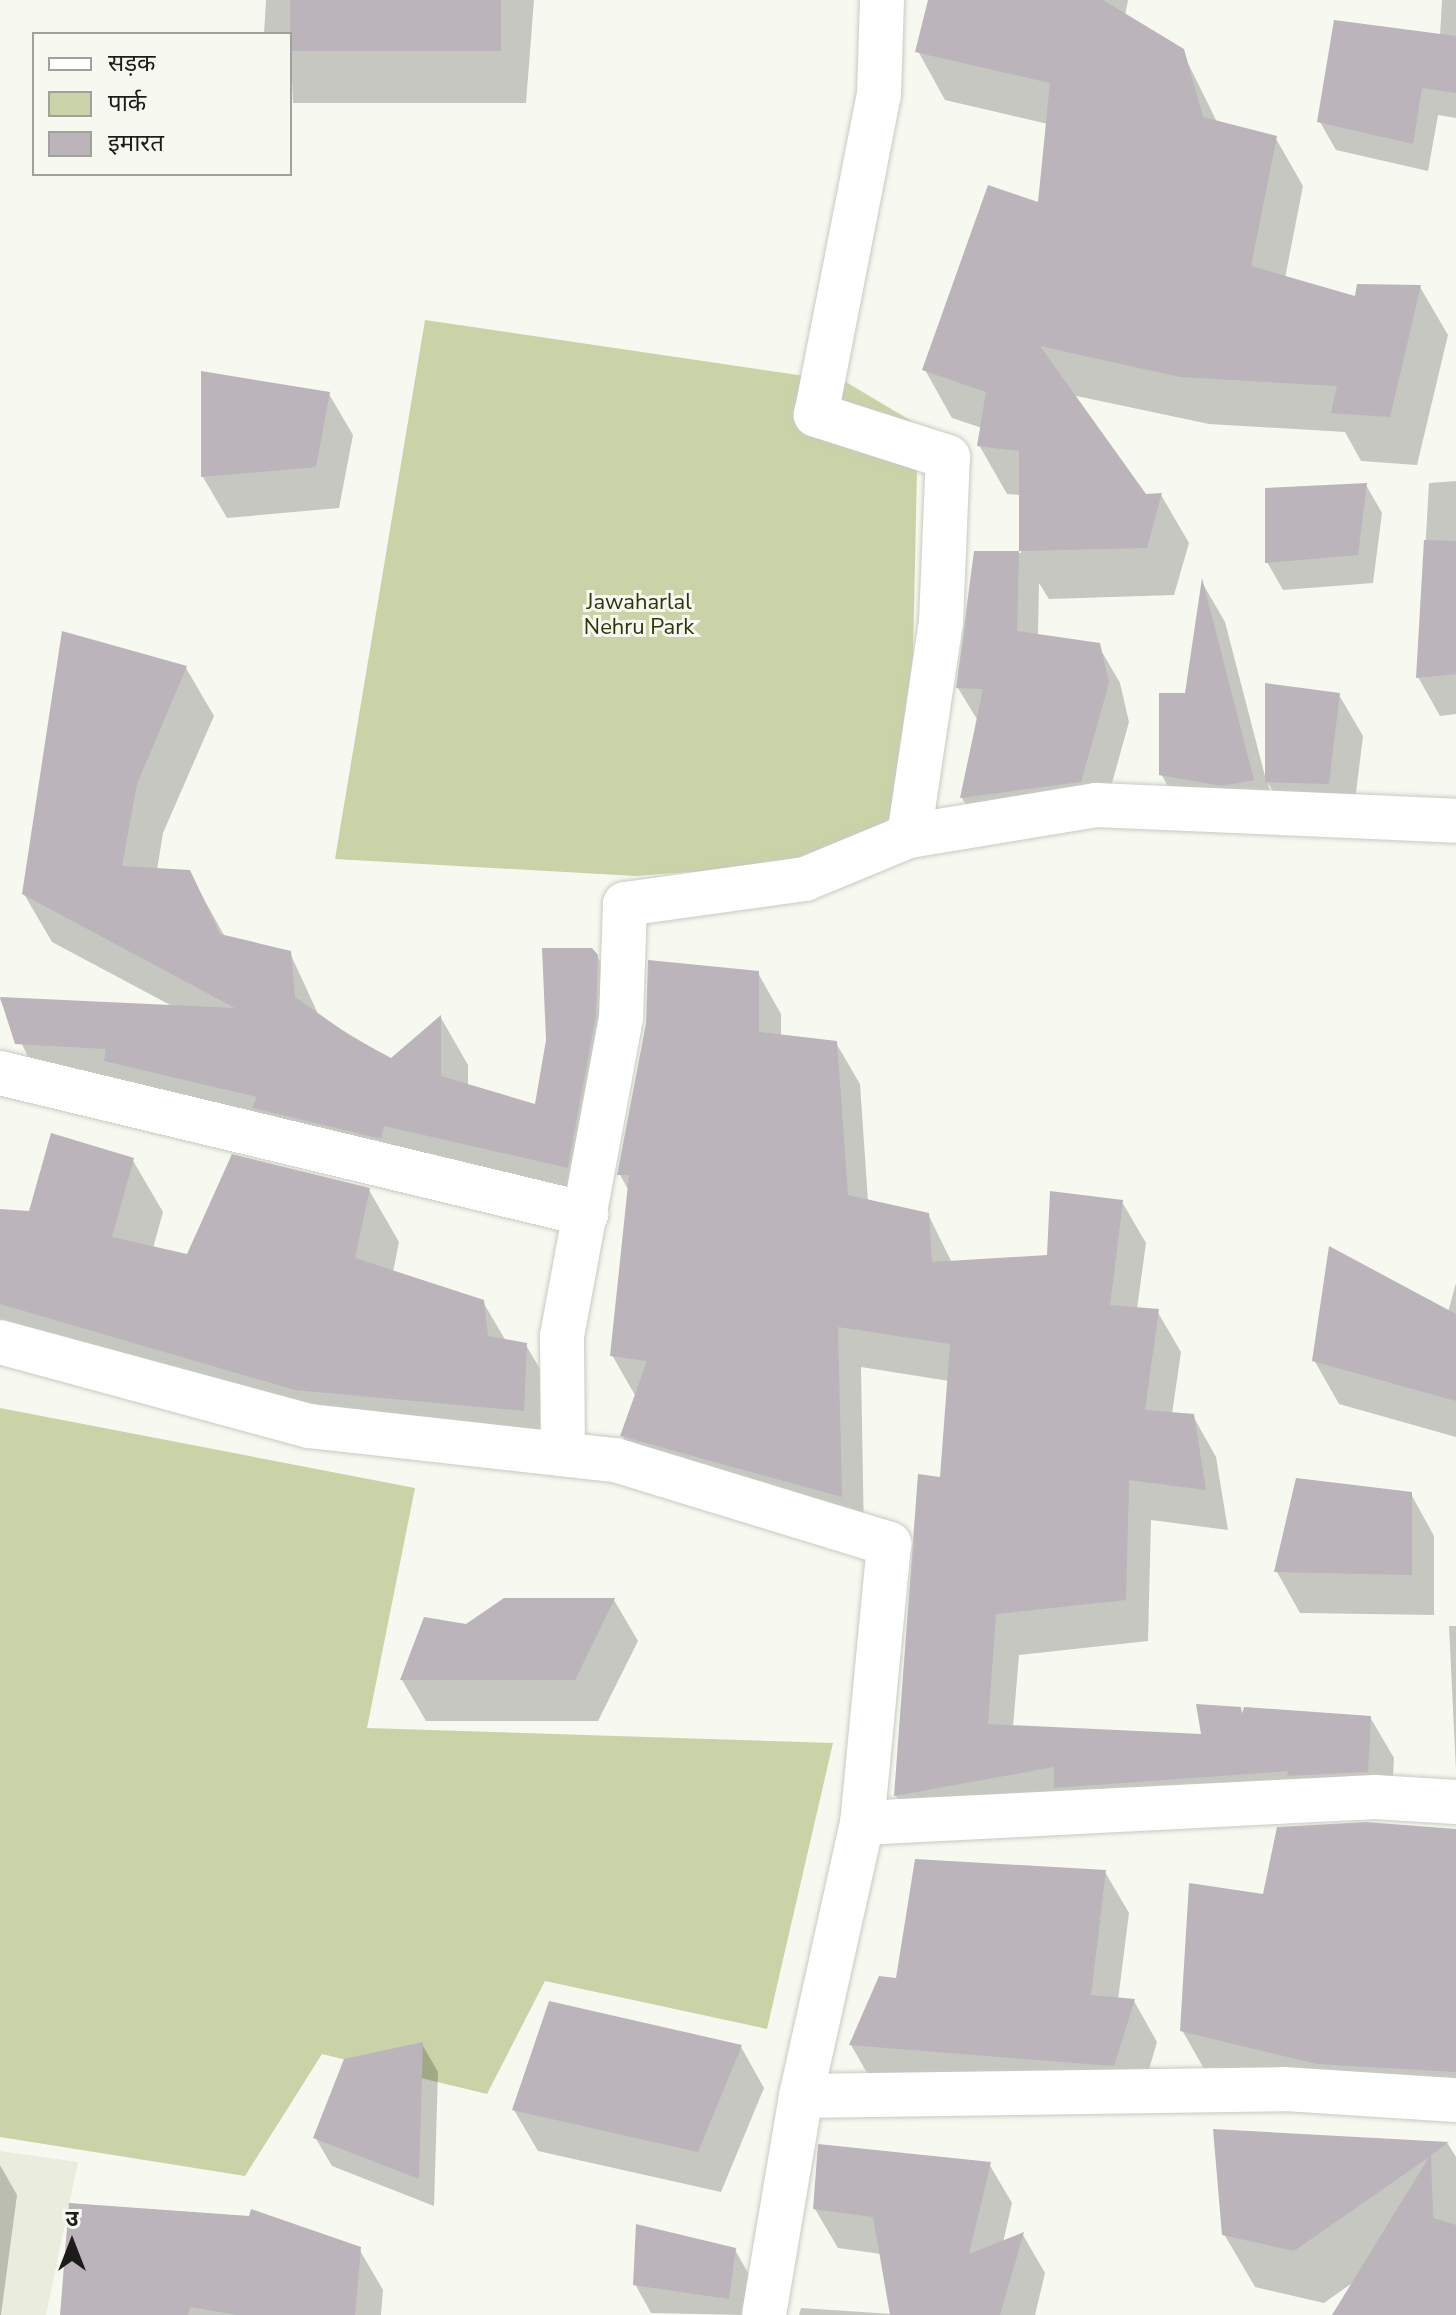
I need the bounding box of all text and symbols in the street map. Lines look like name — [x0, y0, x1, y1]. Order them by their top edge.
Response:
legend — [32, 32, 292, 176]
text: सड़क — [108, 47, 156, 79]
text: पार्क — [108, 87, 146, 119]
text: इमारत — [108, 127, 164, 159]
park label: Jawaharlal Nehru Park — [584, 589, 694, 640]
north arrow — [32, 2203, 112, 2283]
text: उ — [66, 2204, 78, 2234]

